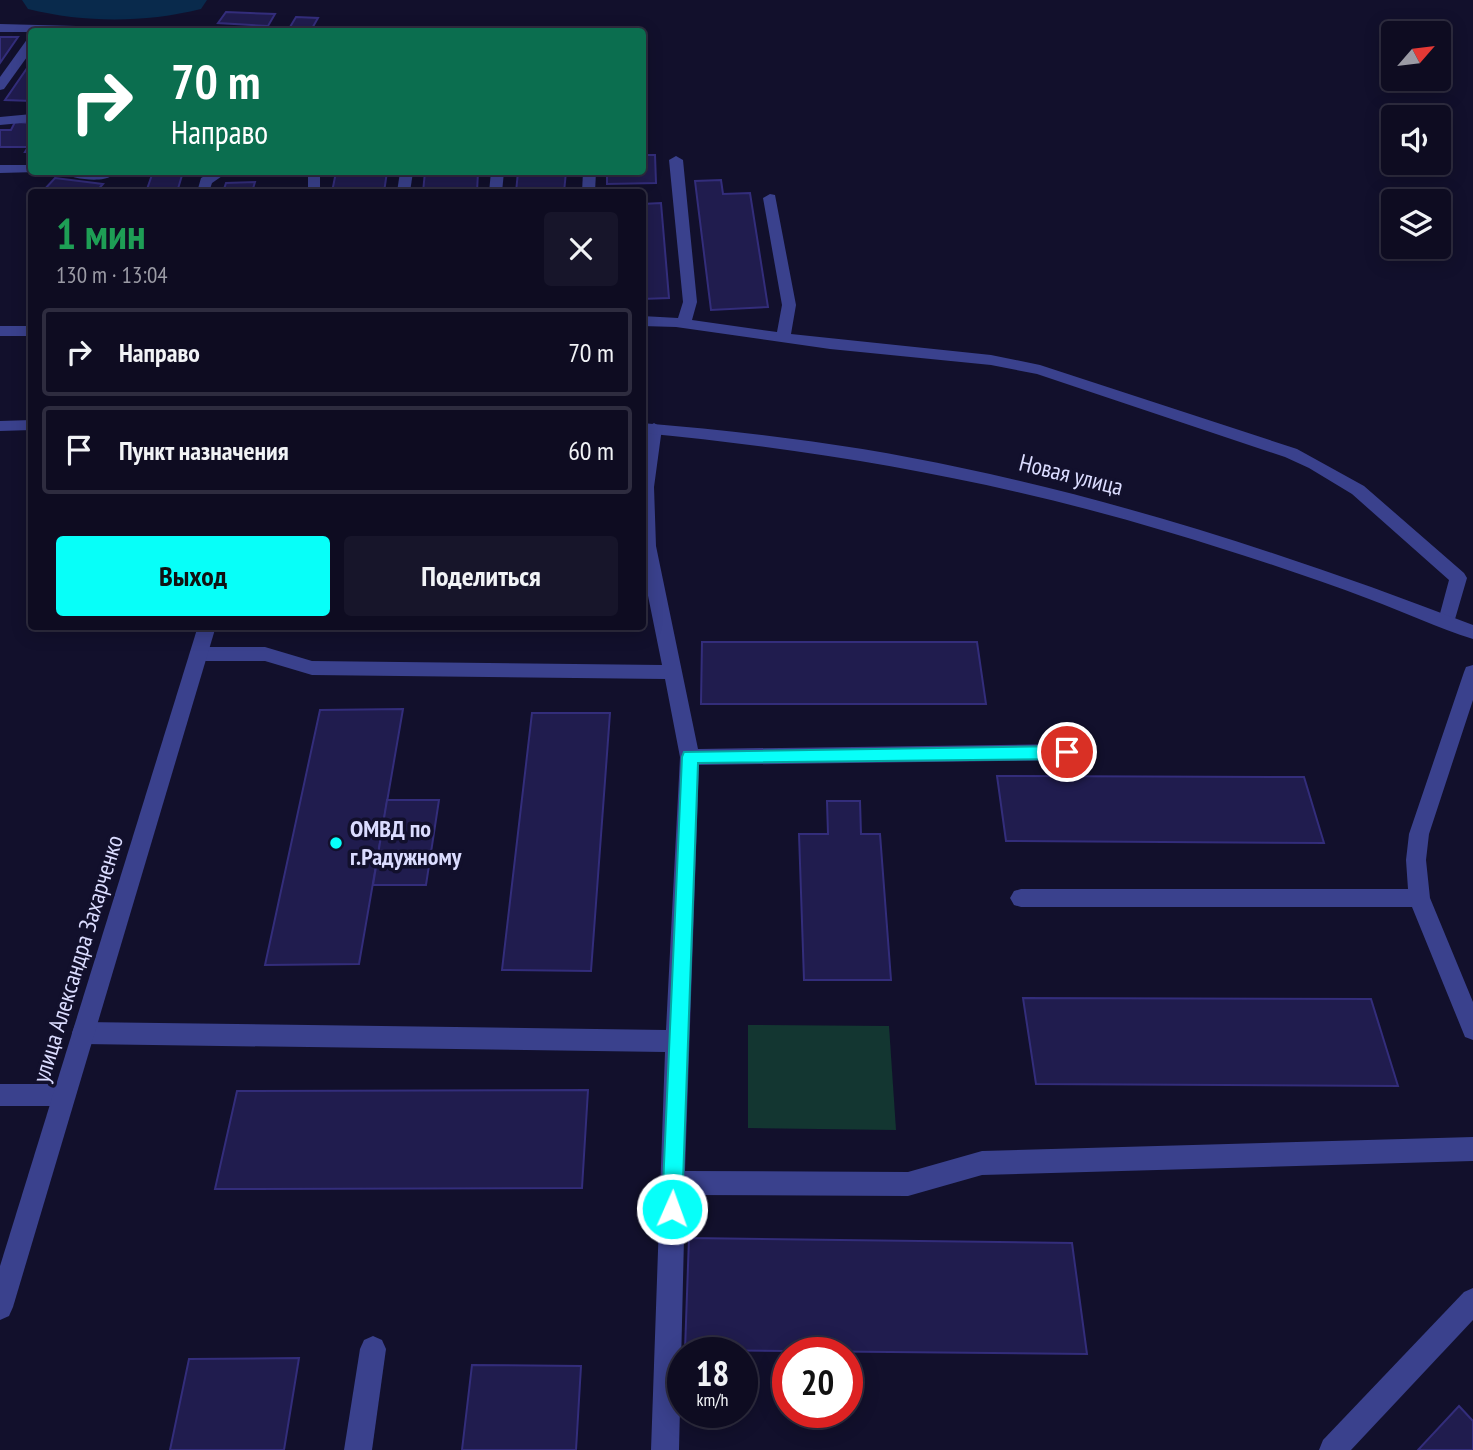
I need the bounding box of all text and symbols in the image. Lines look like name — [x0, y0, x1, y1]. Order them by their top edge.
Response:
north arrow — [1381, 21, 1451, 91]
map controls — [1381, 21, 1451, 259]
text: 70 m — [171, 49, 260, 113]
icon: right — [56, 56, 147, 147]
button: sound — [1381, 105, 1451, 175]
text: Направо — [171, 111, 268, 153]
button: layers — [1381, 189, 1451, 259]
text: 1 мин — [56, 206, 146, 261]
button: close — [544, 212, 618, 286]
text: 130 m · 13:04 — [56, 260, 168, 289]
icon: right — [60, 333, 98, 371]
text: Направо — [119, 336, 200, 369]
text: 70 m — [568, 336, 614, 369]
icon: arrive — [60, 431, 98, 469]
text: Пункт назначения — [119, 434, 289, 467]
text: 60 m — [568, 434, 614, 467]
street label: Новая улица — [1016, 447, 1126, 502]
button: Выход — [56, 536, 330, 616]
button: Поделиться — [344, 536, 618, 616]
pin — [1037, 722, 1097, 782]
icon: arrive — [1048, 733, 1086, 771]
place label: ОМВД по г.Радужному — [350, 813, 462, 872]
street label: улица Александра Захарченко — [25, 831, 130, 1086]
marker: ОМВД по г.Радужному — [328, 835, 344, 851]
position arrow — [635, 1172, 709, 1246]
speed limit sign: 20 — [772, 1337, 863, 1428]
text: 18 — [696, 1350, 729, 1396]
text: km/h — [697, 1388, 728, 1411]

